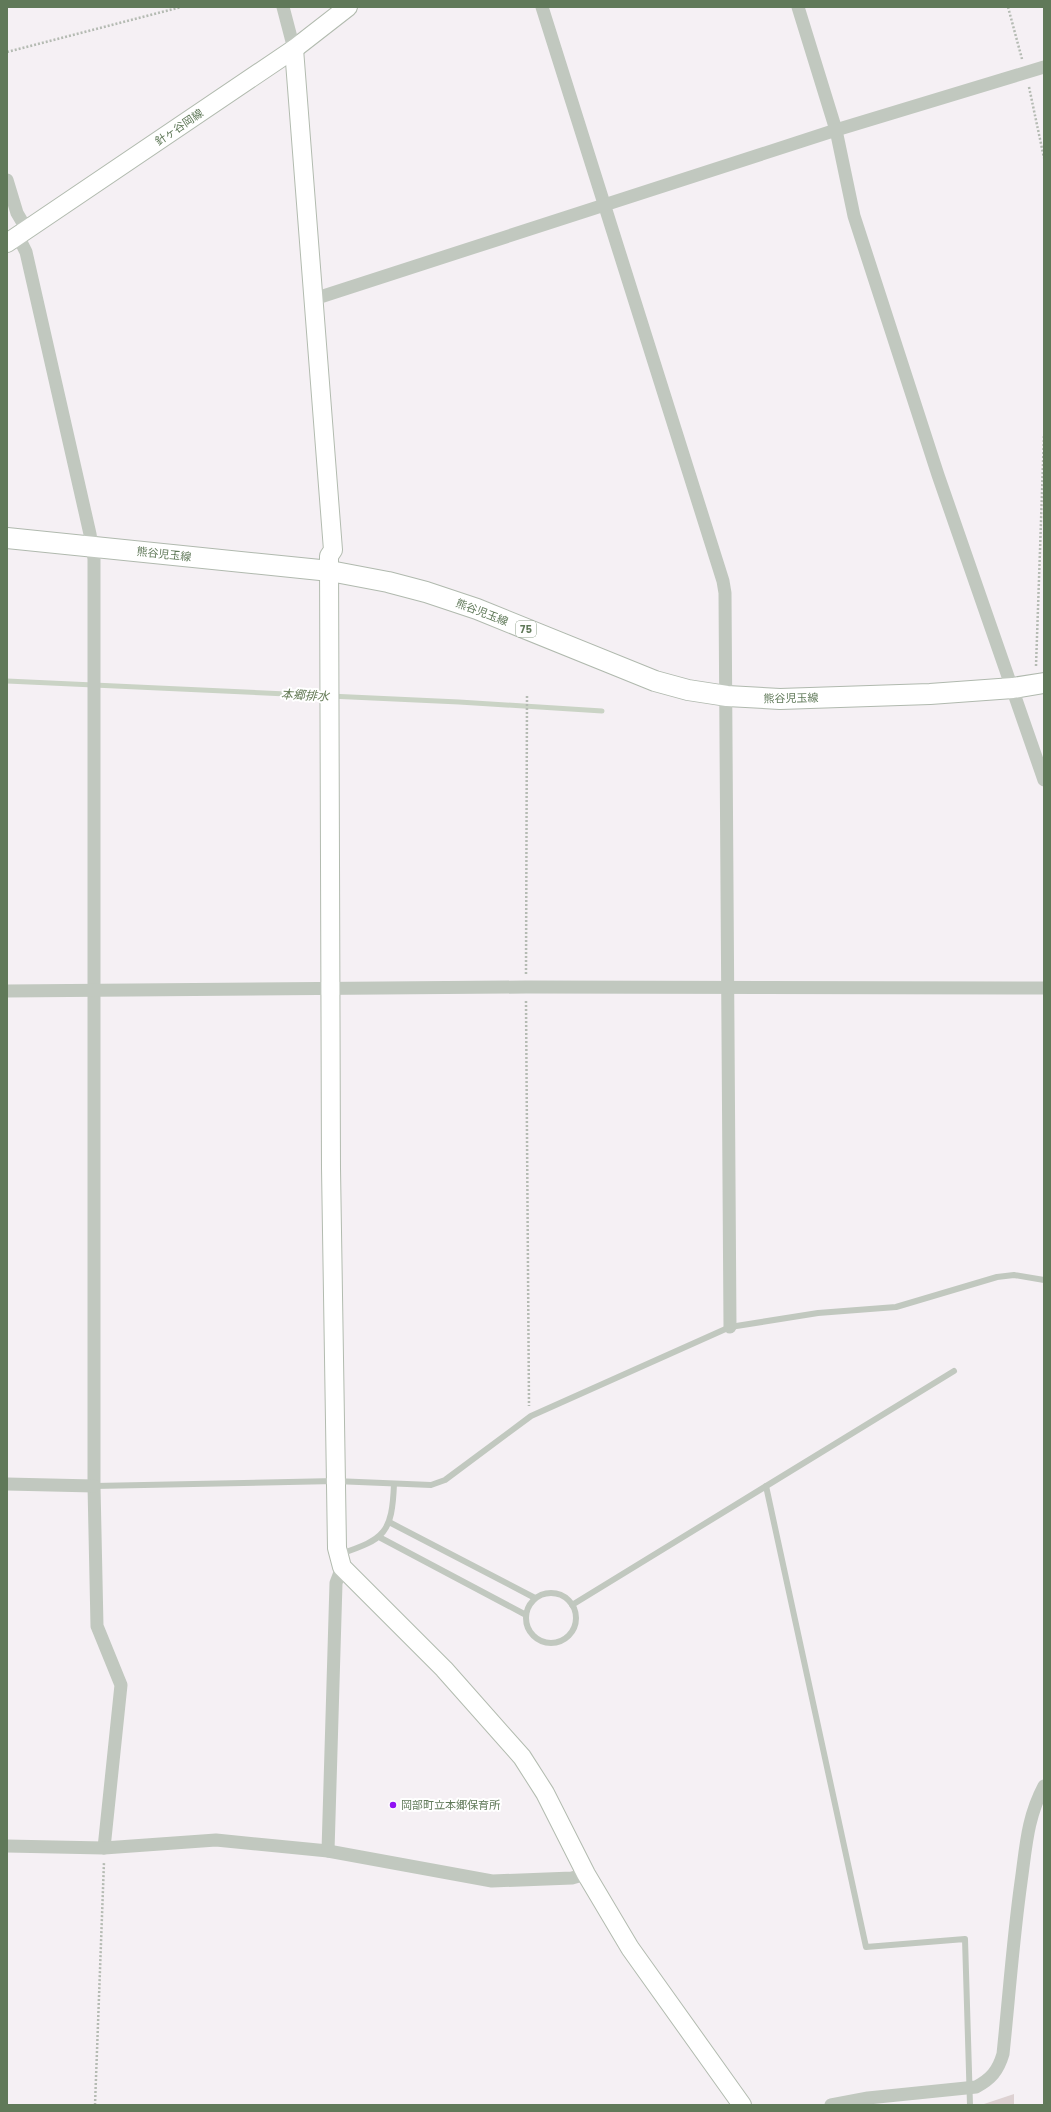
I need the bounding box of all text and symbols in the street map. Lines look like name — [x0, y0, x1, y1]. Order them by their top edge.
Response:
street label: 針ヶ谷岡線 — [152, 105, 206, 149]
street label: 熊谷児玉線 — [136, 543, 192, 565]
street label: 熊谷児玉線 — [453, 595, 511, 629]
road number: 75 — [516, 621, 536, 637]
water label: 本郷排水 — [281, 685, 331, 705]
street label: 熊谷児玉線 — [763, 690, 819, 706]
place label: 岡部町立本郷保育所 — [401, 1797, 501, 1813]
marker: 岡部町立本郷保育所 — [388, 1800, 398, 1810]

